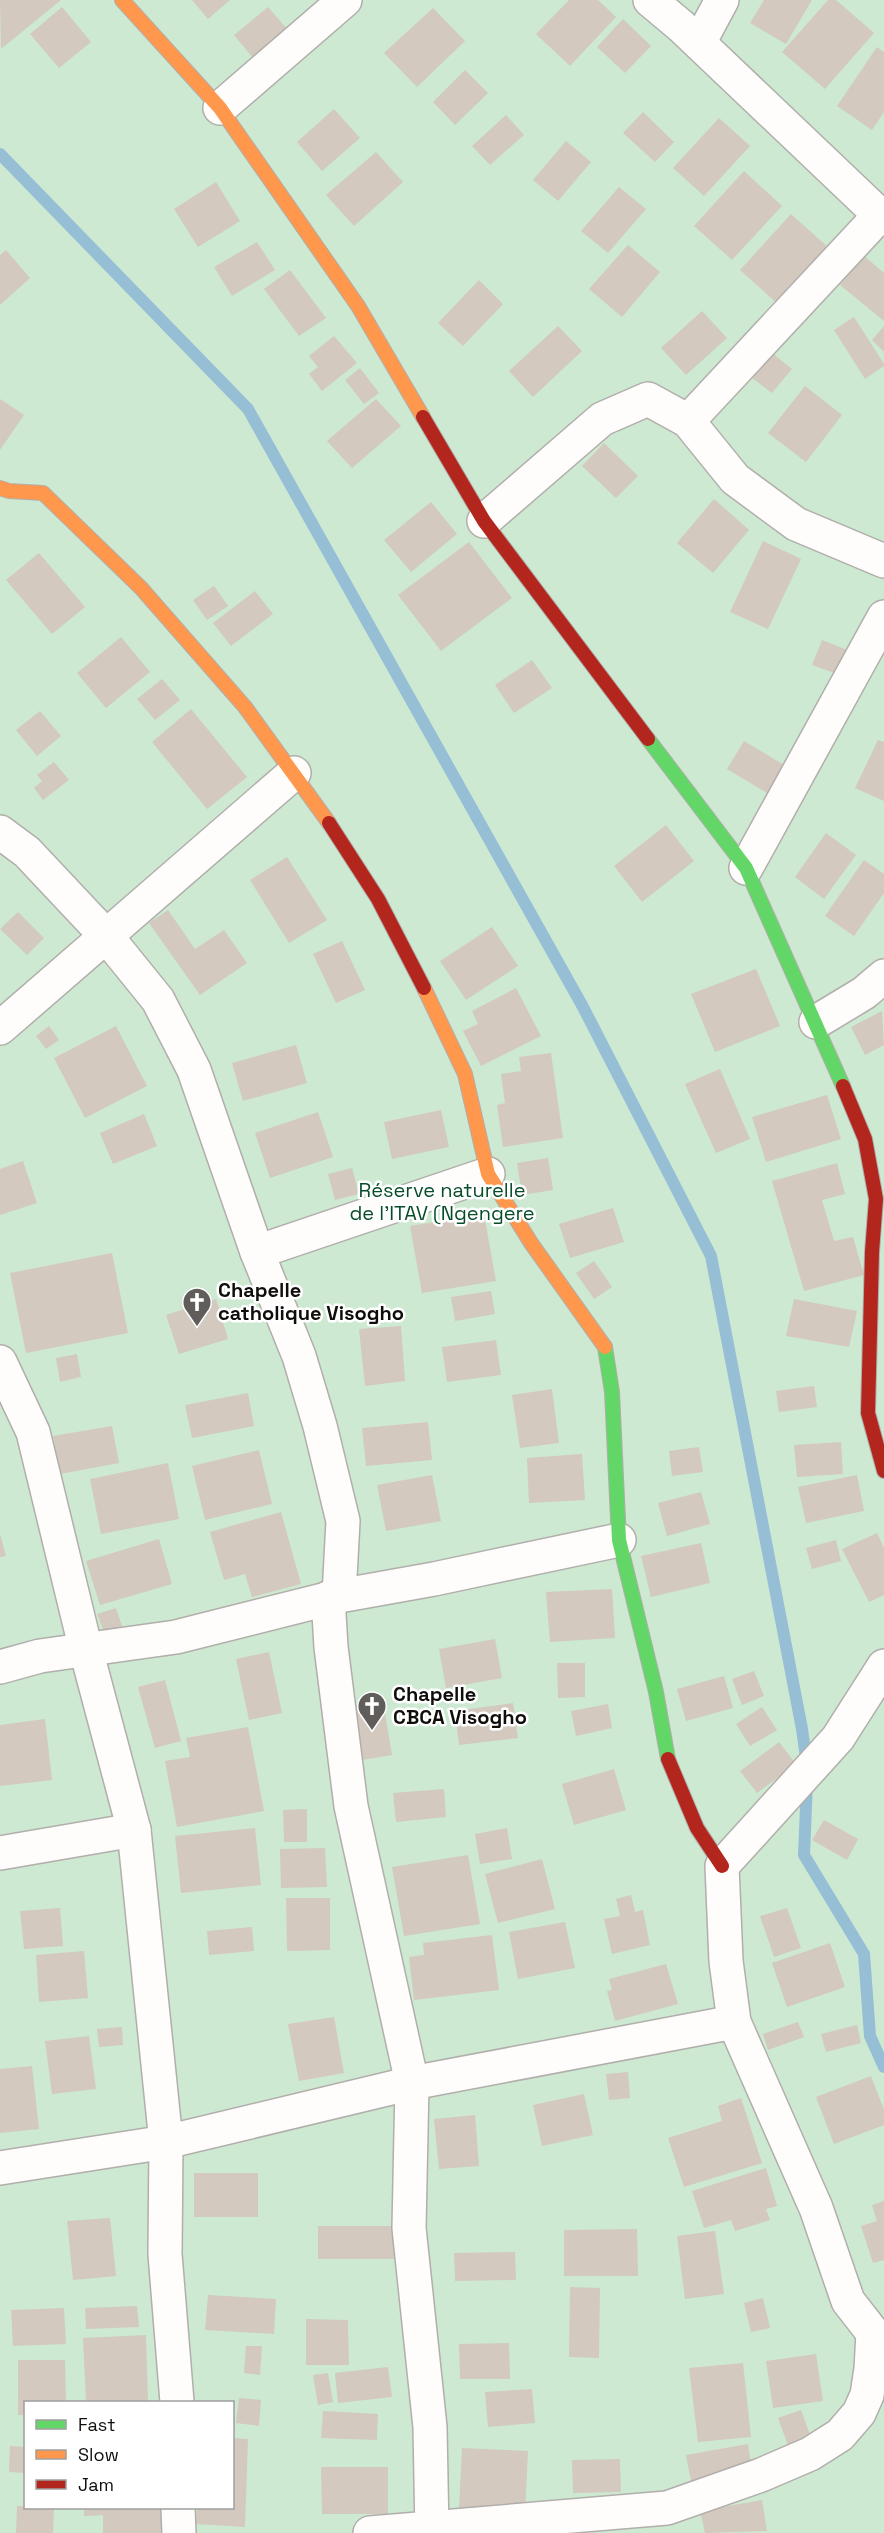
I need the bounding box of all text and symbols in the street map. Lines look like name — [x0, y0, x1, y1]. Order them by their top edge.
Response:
park label: Réserve naturelle de l'ITAV (Ngengere — [349, 1177, 535, 1226]
place label: Chapelle catholique Visogho — [218, 1277, 404, 1326]
church icon: Chapelle catholique Visogho — [181, 1286, 213, 1328]
place label: Chapelle CBCA Visogho — [393, 1681, 527, 1730]
church icon: Chapelle CBCA Visogho — [356, 1690, 388, 1732]
legend — [24, 2401, 234, 2509]
text: Fast — [78, 2413, 115, 2436]
text: Slow — [78, 2443, 119, 2466]
text: Jam — [78, 2473, 114, 2496]

